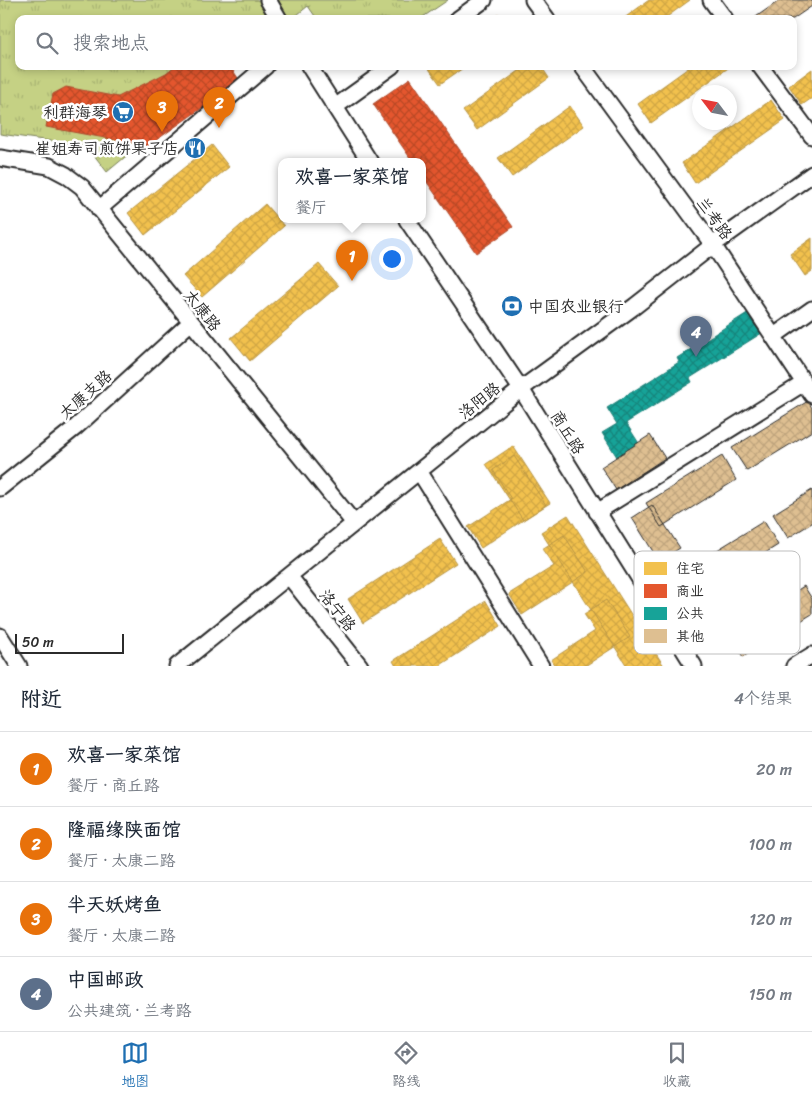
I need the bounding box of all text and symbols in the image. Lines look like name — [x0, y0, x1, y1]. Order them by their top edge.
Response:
search box — [15, 15, 797, 70]
text: 搜索地点 — [73, 26, 149, 59]
icon: search — [33, 29, 61, 57]
north arrow — [692, 85, 737, 130]
pin: 2 — [203, 87, 235, 128]
pin: 3 — [146, 91, 178, 132]
place label: 利群海琴 — [43, 98, 107, 127]
supermarket icon: 利群海琴 — [111, 100, 135, 124]
place label: 崔姐寿司煎饼果子店 — [35, 134, 179, 163]
restaurant icon: 崔姐寿司煎饼果子店 — [183, 136, 207, 160]
popup — [278, 158, 426, 223]
text: 欢喜一家菜馆 — [295, 160, 409, 193]
street label: 兰考路 — [689, 190, 740, 246]
text: 餐厅 — [295, 193, 327, 222]
pin: 1 — [336, 240, 368, 281]
your location — [379, 246, 405, 272]
street label: 太康路 — [176, 283, 229, 338]
place label: 中国农业银行 — [528, 292, 624, 321]
bank icon: 中国农业银行 — [500, 294, 524, 318]
pin: 4 — [680, 316, 712, 357]
street label: 太康支路 — [52, 362, 119, 427]
street label: 洛阳路 — [452, 374, 507, 427]
street label: 商丘路 — [543, 404, 593, 460]
legend — [634, 551, 800, 654]
text: 住宅 — [676, 556, 704, 581]
text: 商业 — [676, 579, 704, 604]
street label: 洛宁路 — [311, 582, 364, 638]
text: 公共 — [676, 601, 704, 626]
text: 其他 — [676, 624, 704, 649]
text: 50 m — [22, 630, 54, 655]
scale bar — [15, 631, 124, 654]
text: 附近 — [20, 680, 62, 718]
text: 4个结果 — [734, 684, 792, 713]
text: 欢喜一家菜馆 — [67, 738, 181, 771]
text: 1 — [33, 755, 39, 784]
text: 20 m — [756, 755, 792, 784]
text: 餐厅 · 商丘路 — [67, 771, 160, 800]
text: 隆福缘陕面馆 — [67, 813, 181, 846]
text: 2 — [31, 830, 41, 859]
text: 100 m — [748, 830, 792, 859]
text: 餐厅 · 太康二路 — [67, 846, 176, 875]
text: 半天妖烤鱼 — [67, 888, 162, 921]
text: 3 — [32, 905, 40, 934]
text: 120 m — [749, 905, 792, 934]
text: 餐厅 · 太康二路 — [67, 921, 176, 950]
text: 中国邮政 — [67, 963, 143, 996]
text: 4 — [31, 980, 41, 1009]
text: 150 m — [749, 980, 792, 1009]
text: 公共建筑 · 兰考路 — [67, 996, 192, 1025]
tab: 地图 — [121, 1039, 149, 1094]
tab: 路线 — [392, 1039, 420, 1094]
tab: 收藏 — [663, 1039, 691, 1094]

